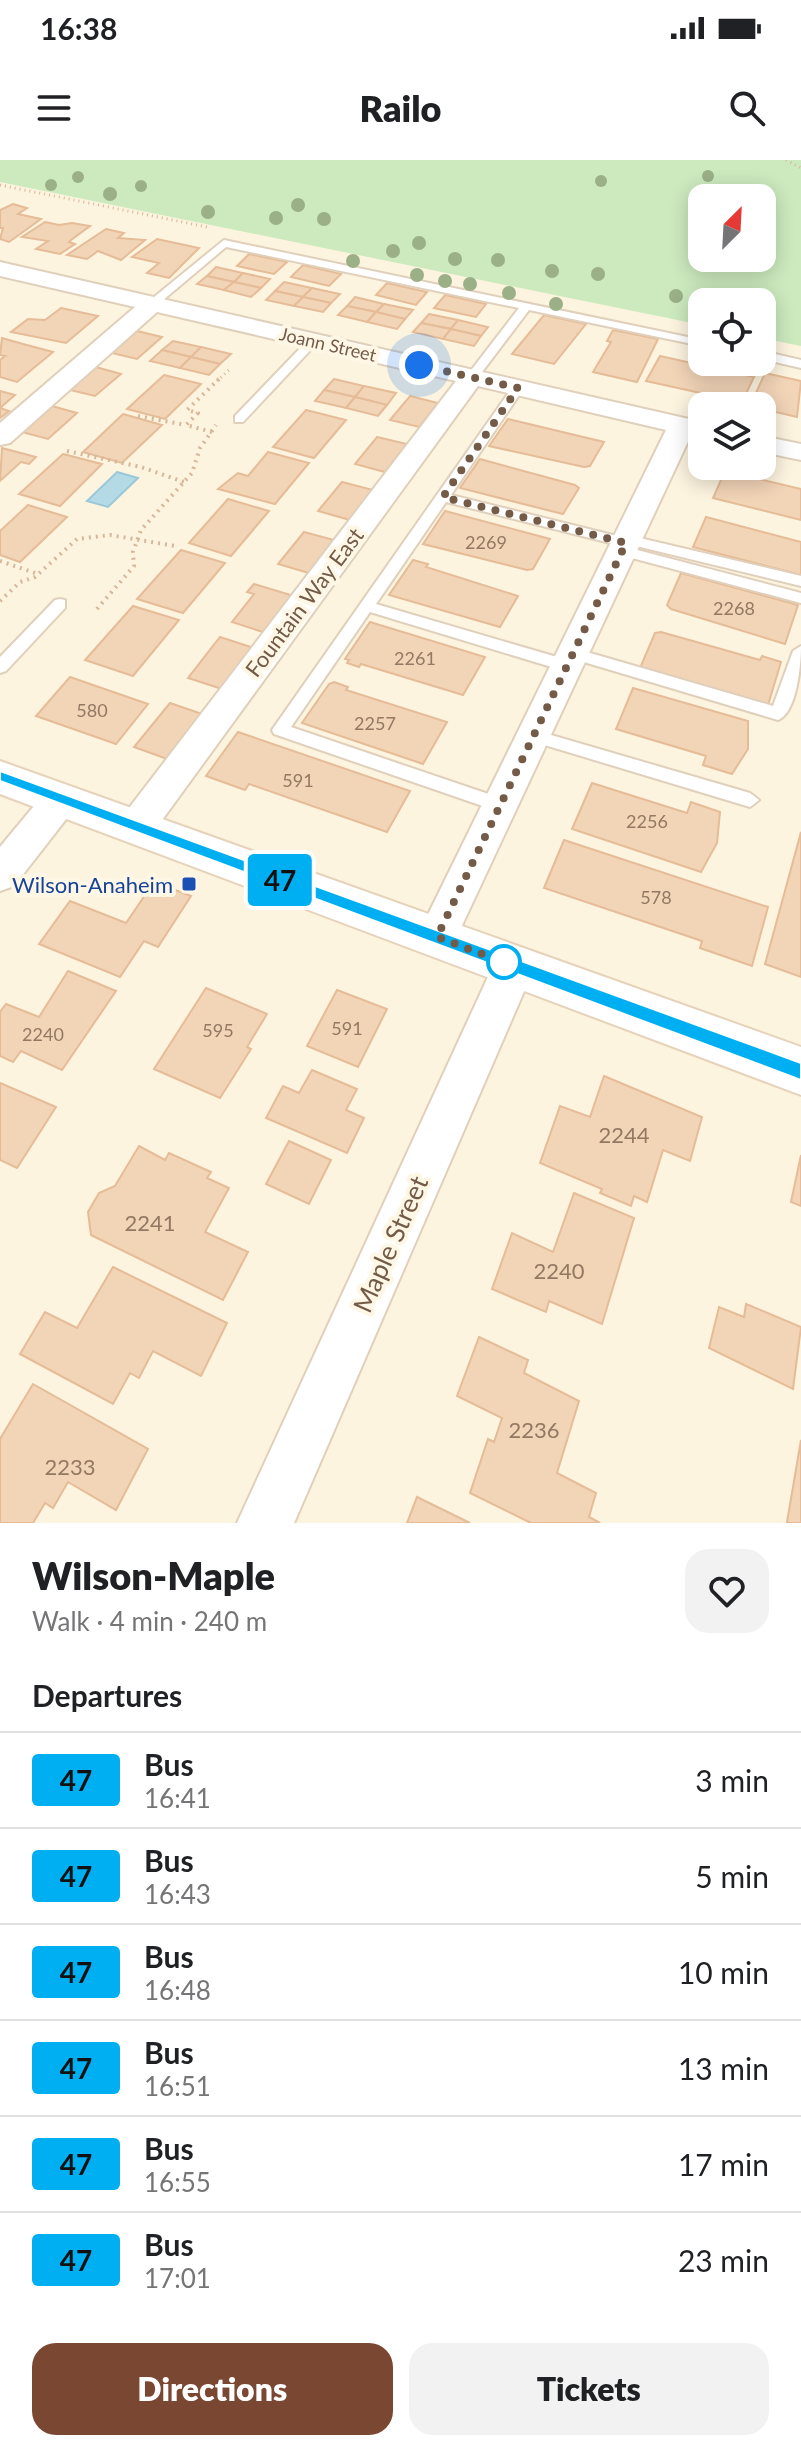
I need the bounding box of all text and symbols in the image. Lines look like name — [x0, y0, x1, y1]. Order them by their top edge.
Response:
text: 16:38 — [40, 10, 117, 46]
icon: menu — [32, 86, 76, 130]
text: Railo — [360, 86, 441, 130]
icon: search — [725, 86, 769, 130]
north arrow — [688, 184, 776, 272]
map controls — [688, 184, 776, 480]
button: locate — [688, 288, 776, 376]
street label: Joann Street — [278, 322, 379, 366]
your location — [399, 345, 439, 385]
button: layers — [688, 392, 776, 480]
street label: Fountain Way East — [239, 522, 369, 682]
house number: 2269 — [465, 531, 507, 553]
house number: 2268 — [713, 597, 755, 619]
house number: 2261 — [394, 647, 436, 669]
house number: 580 — [76, 699, 108, 721]
house number: 2257 — [354, 712, 396, 734]
house number: 591 — [282, 769, 314, 791]
house number: 2256 — [626, 810, 668, 832]
line badge: 47 — [244, 854, 316, 906]
text: 47 — [264, 863, 296, 897]
place label: Wilson-Anaheim — [12, 871, 173, 898]
marker: Wilson-Anaheim — [180, 875, 198, 893]
house number: 578 — [640, 886, 672, 908]
unlabelled marker — [487, 945, 521, 979]
house number: 591 — [331, 1017, 363, 1039]
house number: 595 — [202, 1019, 234, 1041]
house number: 2240 — [22, 1023, 64, 1045]
house number: 2244 — [598, 1121, 650, 1148]
street label: Maple Street — [346, 1170, 435, 1317]
house number: 2241 — [124, 1209, 176, 1236]
house number: 2240 — [533, 1257, 585, 1284]
house number: 2236 — [508, 1416, 560, 1443]
house number: 2233 — [44, 1453, 96, 1480]
button: heart — [685, 1549, 769, 1633]
text: Wilson-Maple — [32, 1552, 275, 1598]
text: Walk · 4 min · 240 m — [32, 1605, 267, 1637]
text: Departures — [32, 1677, 182, 1713]
text: Bus — [144, 1746, 194, 1782]
text: 3 min — [695, 1762, 769, 1798]
text: 47 — [60, 1763, 92, 1797]
text: 16:41 — [144, 1782, 211, 1814]
text: Bus — [144, 1842, 194, 1878]
text: 5 min — [695, 1858, 769, 1894]
text: 47 — [60, 1859, 92, 1893]
text: 16:43 — [144, 1878, 211, 1910]
text: Bus — [144, 1938, 194, 1974]
text: 10 min — [678, 1954, 769, 1990]
text: 47 — [60, 1955, 92, 1989]
text: 16:48 — [144, 1974, 211, 2006]
text: Bus — [144, 2034, 194, 2070]
text: 13 min — [678, 2050, 769, 2086]
text: 47 — [60, 2051, 92, 2085]
text: 16:51 — [144, 2070, 211, 2102]
text: Bus — [144, 2130, 194, 2166]
text: 17 min — [678, 2146, 769, 2182]
text: 47 — [60, 2147, 92, 2181]
text: 16:55 — [144, 2166, 211, 2198]
text: Bus — [144, 2226, 194, 2262]
text: 23 min — [678, 2242, 769, 2278]
text: 47 — [60, 2243, 92, 2277]
text: 17:01 — [144, 2262, 211, 2294]
button: Directions — [32, 2343, 393, 2435]
button: Tickets — [409, 2343, 769, 2435]

